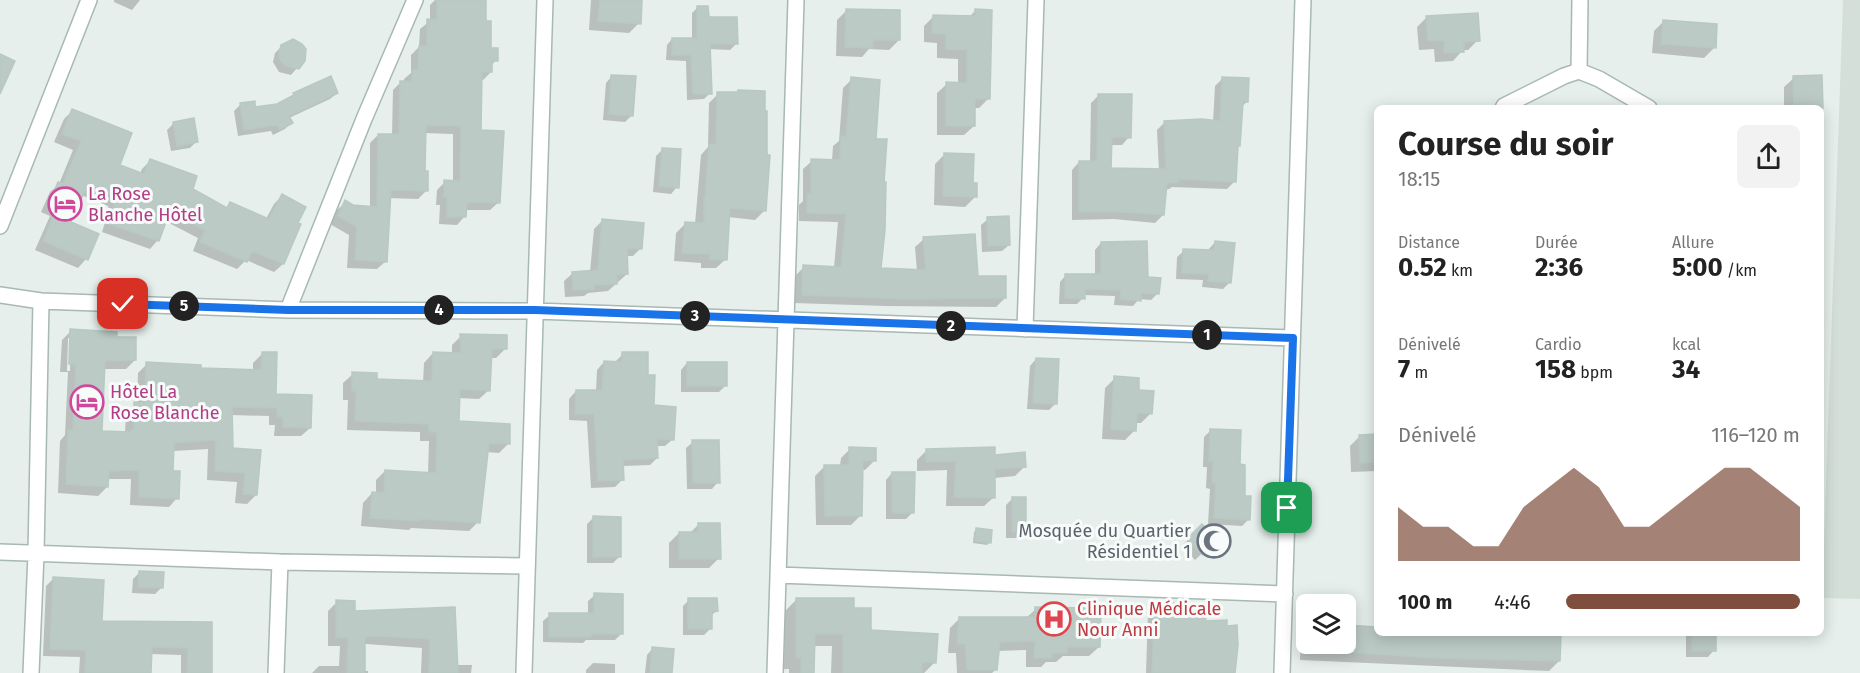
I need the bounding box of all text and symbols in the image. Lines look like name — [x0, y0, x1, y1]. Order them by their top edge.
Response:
text: Course du soir — [1398, 124, 1614, 164]
button: share — [1737, 125, 1800, 188]
text: 18:15 — [1398, 167, 1440, 191]
place label: La Rose Blanche Hôtel — [88, 183, 202, 226]
hotel icon: La Rose Blanche Hôtel — [47, 186, 83, 222]
text: Distance — [1398, 233, 1460, 252]
text: Durée — [1535, 233, 1578, 252]
text: Allure — [1672, 233, 1714, 252]
text: 0.52 — [1398, 252, 1447, 283]
text: 2:36 — [1535, 252, 1583, 283]
text: 5:00 — [1672, 252, 1723, 283]
text: km — [1447, 261, 1473, 280]
text: /km — [1723, 261, 1757, 280]
pin — [97, 278, 148, 329]
icon: check — [106, 287, 139, 320]
pin: 5 — [169, 291, 199, 321]
pin: 4 — [424, 295, 454, 325]
text: 5 — [180, 296, 188, 315]
text: 4 — [434, 300, 444, 319]
pin: 3 — [680, 301, 710, 331]
text: 3 — [691, 306, 699, 325]
pin: 2 — [936, 311, 966, 341]
text: 2 — [947, 316, 955, 335]
pin: 1 — [1192, 320, 1222, 350]
text: 1 — [1203, 325, 1211, 344]
text: Dénivelé — [1398, 335, 1461, 354]
text: Cardio — [1535, 335, 1582, 354]
text: kcal — [1672, 335, 1701, 354]
text: 7 — [1398, 354, 1410, 385]
text: 158 — [1535, 354, 1576, 385]
text: 34 — [1672, 354, 1700, 385]
text: m — [1410, 363, 1428, 382]
text: bpm — [1576, 363, 1613, 382]
place label: Hôtel La Rose Blanche — [110, 381, 220, 424]
hotel icon: Hôtel La Rose Blanche — [69, 384, 105, 420]
text: Dénivelé — [1398, 423, 1476, 447]
text: 116–120 m — [1711, 423, 1800, 447]
pin — [1261, 482, 1312, 533]
icon: arrive — [1270, 491, 1303, 524]
place label: Mosquée du Quartier Résidentiel 1 — [1018, 520, 1191, 563]
mosque icon: Mosquée du Quartier Résidentiel 1 — [1196, 523, 1232, 559]
text: 100 m — [1398, 590, 1452, 614]
text: 4:46 — [1494, 590, 1531, 614]
map controls — [1296, 594, 1356, 654]
button: layers — [1296, 594, 1356, 654]
place label: Clinique Médicale Nour Anni — [1077, 598, 1221, 641]
hospital icon: Clinique Médicale Nour Anni — [1036, 601, 1072, 637]

